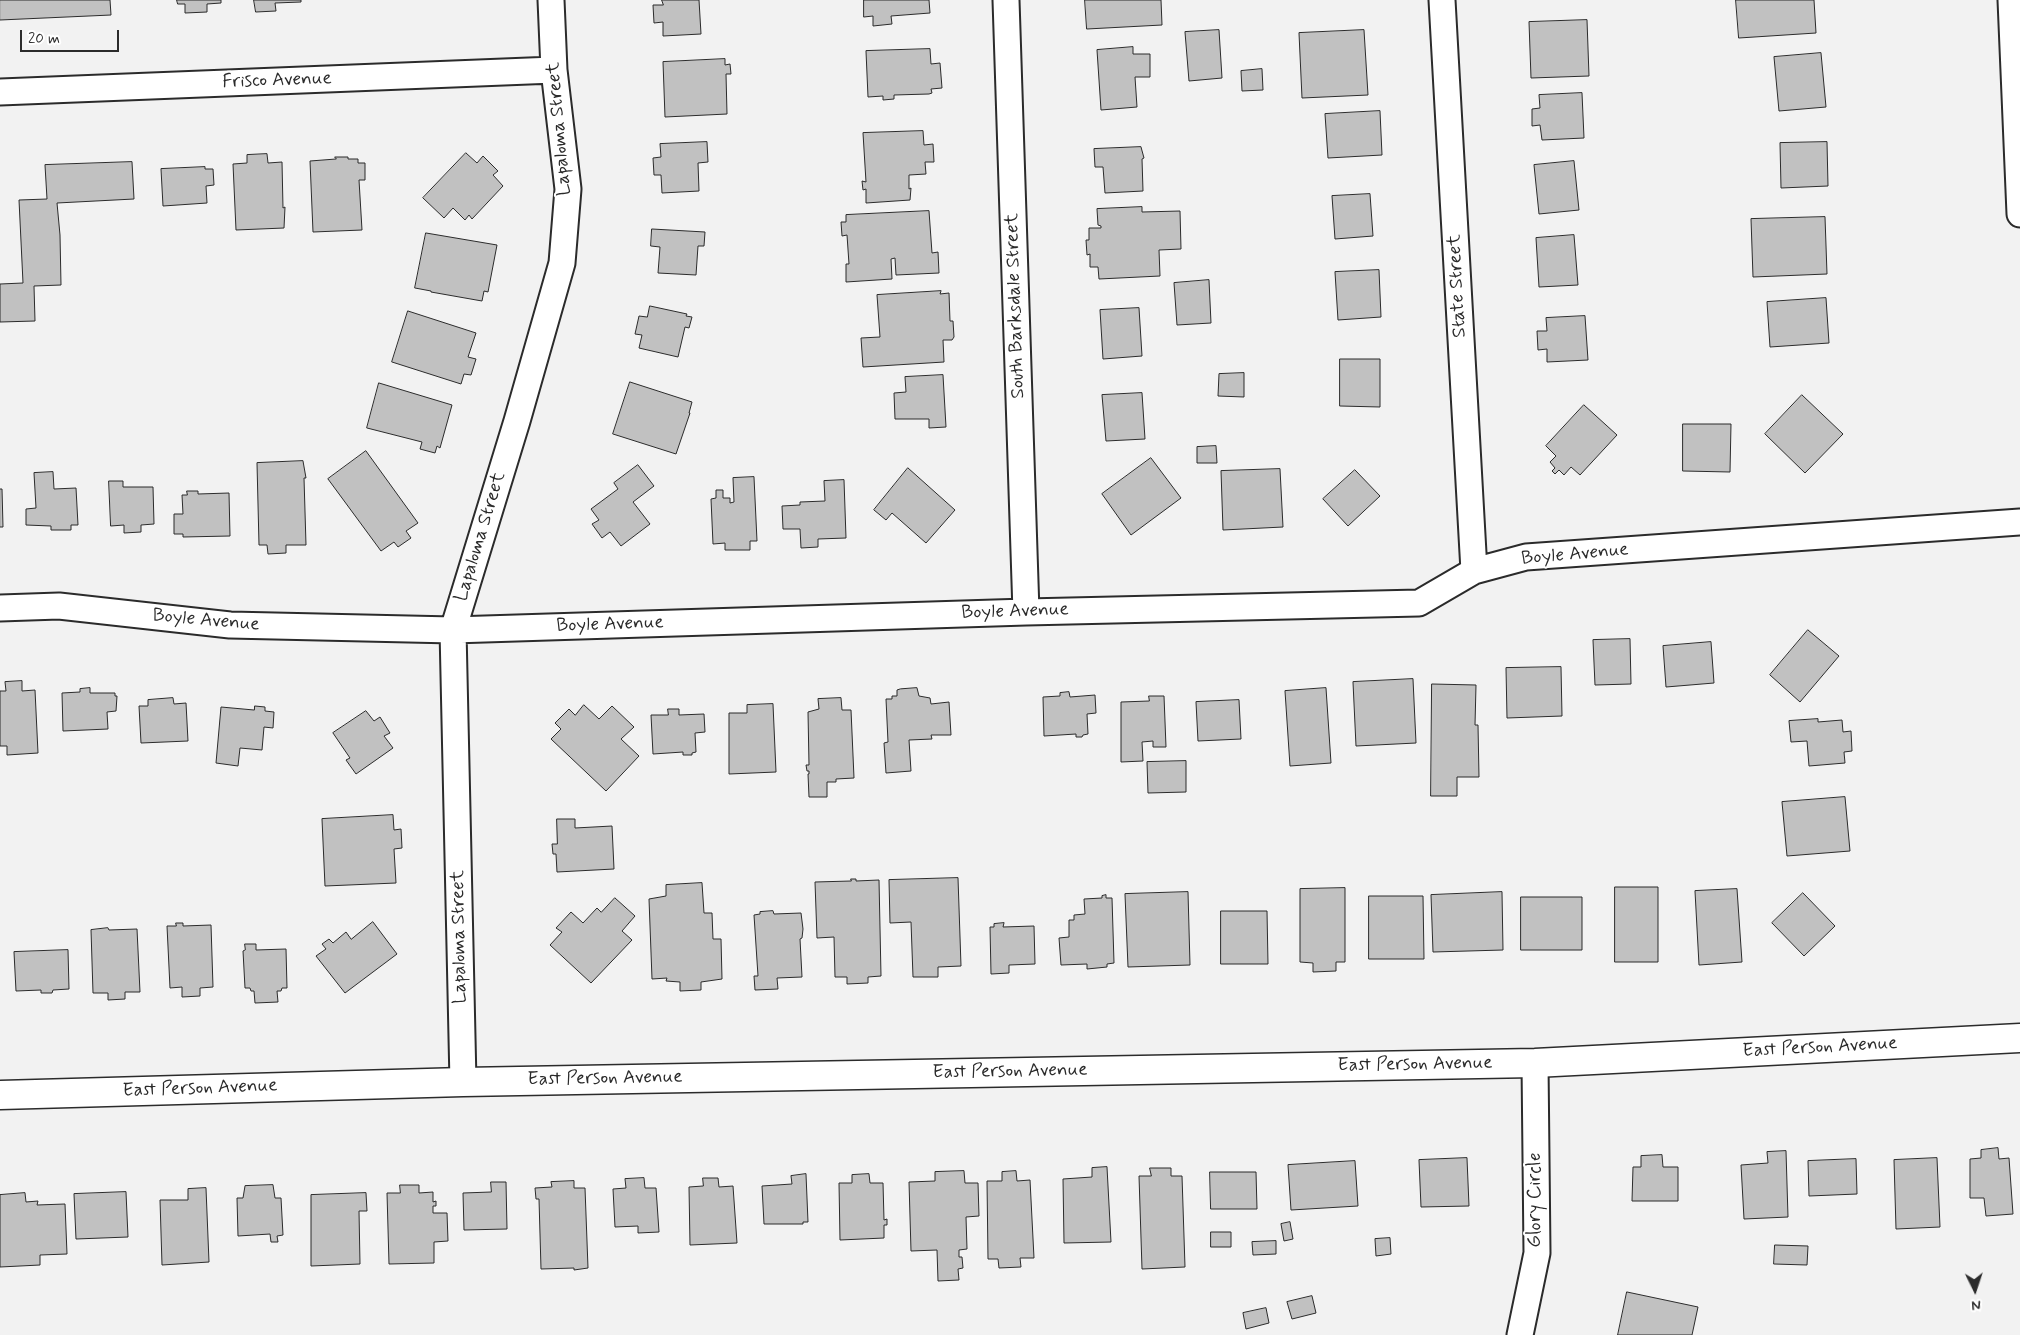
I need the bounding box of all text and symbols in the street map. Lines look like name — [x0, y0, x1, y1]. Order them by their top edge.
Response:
scale bar — [22, 20, 121, 52]
text: 20 m — [28, 29, 60, 49]
street label: Lapaloma Street — [543, 61, 577, 197]
street label: Frisco Avenue — [222, 68, 332, 94]
street label: South Barksdale Street — [1001, 213, 1031, 399]
street label: State Street — [1444, 234, 1472, 338]
street label: Lapaloma Street — [451, 470, 511, 604]
street label: Boyle Avenue — [1520, 539, 1630, 571]
street label: Boyle Avenue — [961, 599, 1069, 625]
street label: Boyle Avenue — [151, 605, 261, 637]
street label: Boyle Avenue — [556, 612, 664, 638]
street label: Lapaloma Street — [447, 870, 473, 1004]
street label: East Person Avenue — [1742, 1033, 1898, 1063]
street label: East Person Avenue — [1337, 1052, 1493, 1078]
street label: East Person Avenue — [932, 1059, 1088, 1085]
street label: East Person Avenue — [527, 1066, 683, 1092]
street label: East Person Avenue — [122, 1075, 278, 1103]
street label: Glory Circle — [1525, 1152, 1547, 1248]
north arrow — [1950, 1265, 2000, 1315]
text: N — [1971, 1296, 1981, 1314]

